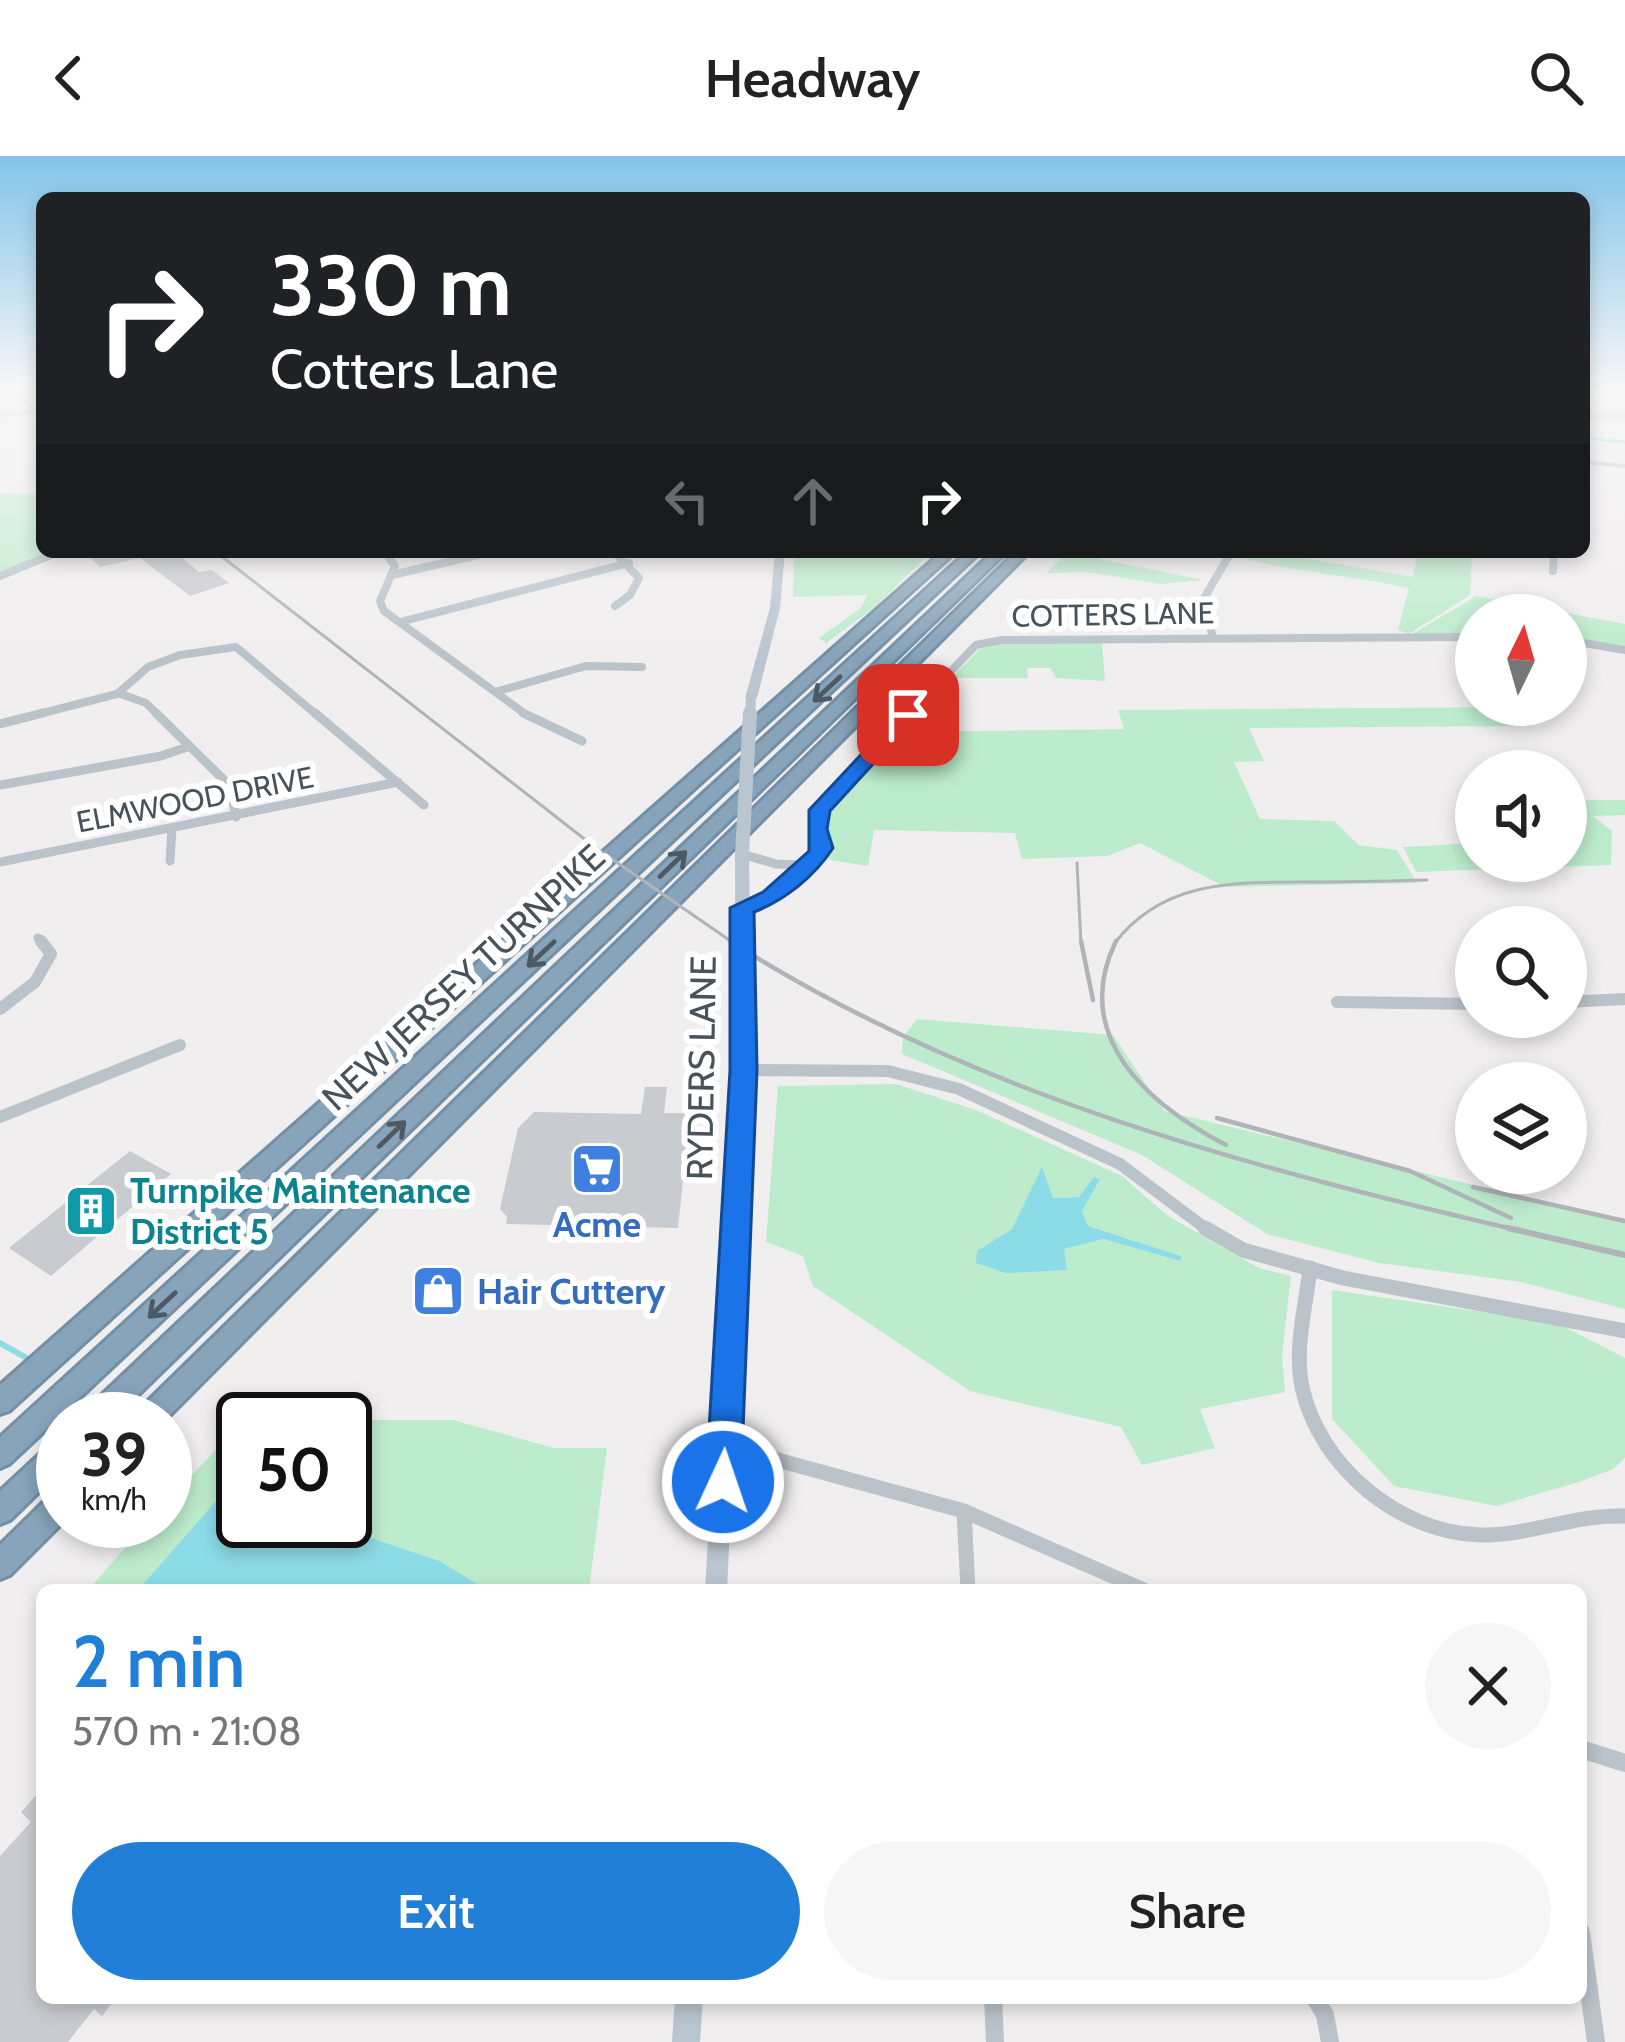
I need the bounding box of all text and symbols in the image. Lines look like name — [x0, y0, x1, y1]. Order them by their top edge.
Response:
icon: back — [36, 45, 102, 111]
text: Headway — [705, 45, 920, 111]
icon: search — [1523, 45, 1589, 111]
text: 330 m — [270, 234, 512, 336]
icon: right — [72, 240, 228, 396]
text: Cotters Lane — [270, 336, 558, 402]
icon: left — [654, 468, 720, 534]
icon: ahead — [780, 468, 846, 534]
icon: right — [906, 468, 972, 534]
street label: COTTERS LANE — [1011, 594, 1215, 635]
north arrow — [1455, 594, 1587, 726]
map controls — [1455, 594, 1587, 1194]
pin — [857, 664, 959, 766]
one-way arrow — [812, 674, 842, 702]
icon: arrive — [875, 682, 941, 748]
button: sound — [1455, 750, 1587, 882]
street label: ELMWOOD DRIVE — [73, 758, 317, 841]
street label: NEW JERSEY TURNPIKE — [313, 835, 613, 1119]
one-way arrow — [658, 851, 687, 879]
button: search — [1455, 906, 1587, 1038]
one-way arrow — [526, 940, 556, 967]
street label: RYDERS LANE — [677, 956, 725, 1180]
button: layers — [1455, 1062, 1587, 1194]
one-way arrow — [377, 1121, 406, 1149]
supermarket icon: Acme — [569, 1141, 625, 1197]
place label: Turnpike Maintenance District 5 — [130, 1168, 471, 1253]
building icon: Turnpike Maintenance District 5 — [63, 1183, 119, 1239]
place label: Acme — [553, 1202, 641, 1246]
shop icon: Hair Cuttery — [410, 1263, 466, 1319]
place label: Hair Cuttery — [477, 1269, 666, 1313]
one-way arrow — [148, 1291, 178, 1318]
speed limit sign: 50 — [216, 1392, 372, 1548]
text: 39 — [81, 1418, 147, 1491]
position arrow — [660, 1419, 786, 1545]
text: km/h — [81, 1481, 147, 1518]
text: 2 min — [72, 1618, 245, 1705]
button: close — [1425, 1623, 1551, 1749]
text: 570 m · 21:08 — [72, 1707, 302, 1755]
button: Exit — [72, 1842, 800, 1980]
button: Share — [824, 1842, 1551, 1980]

